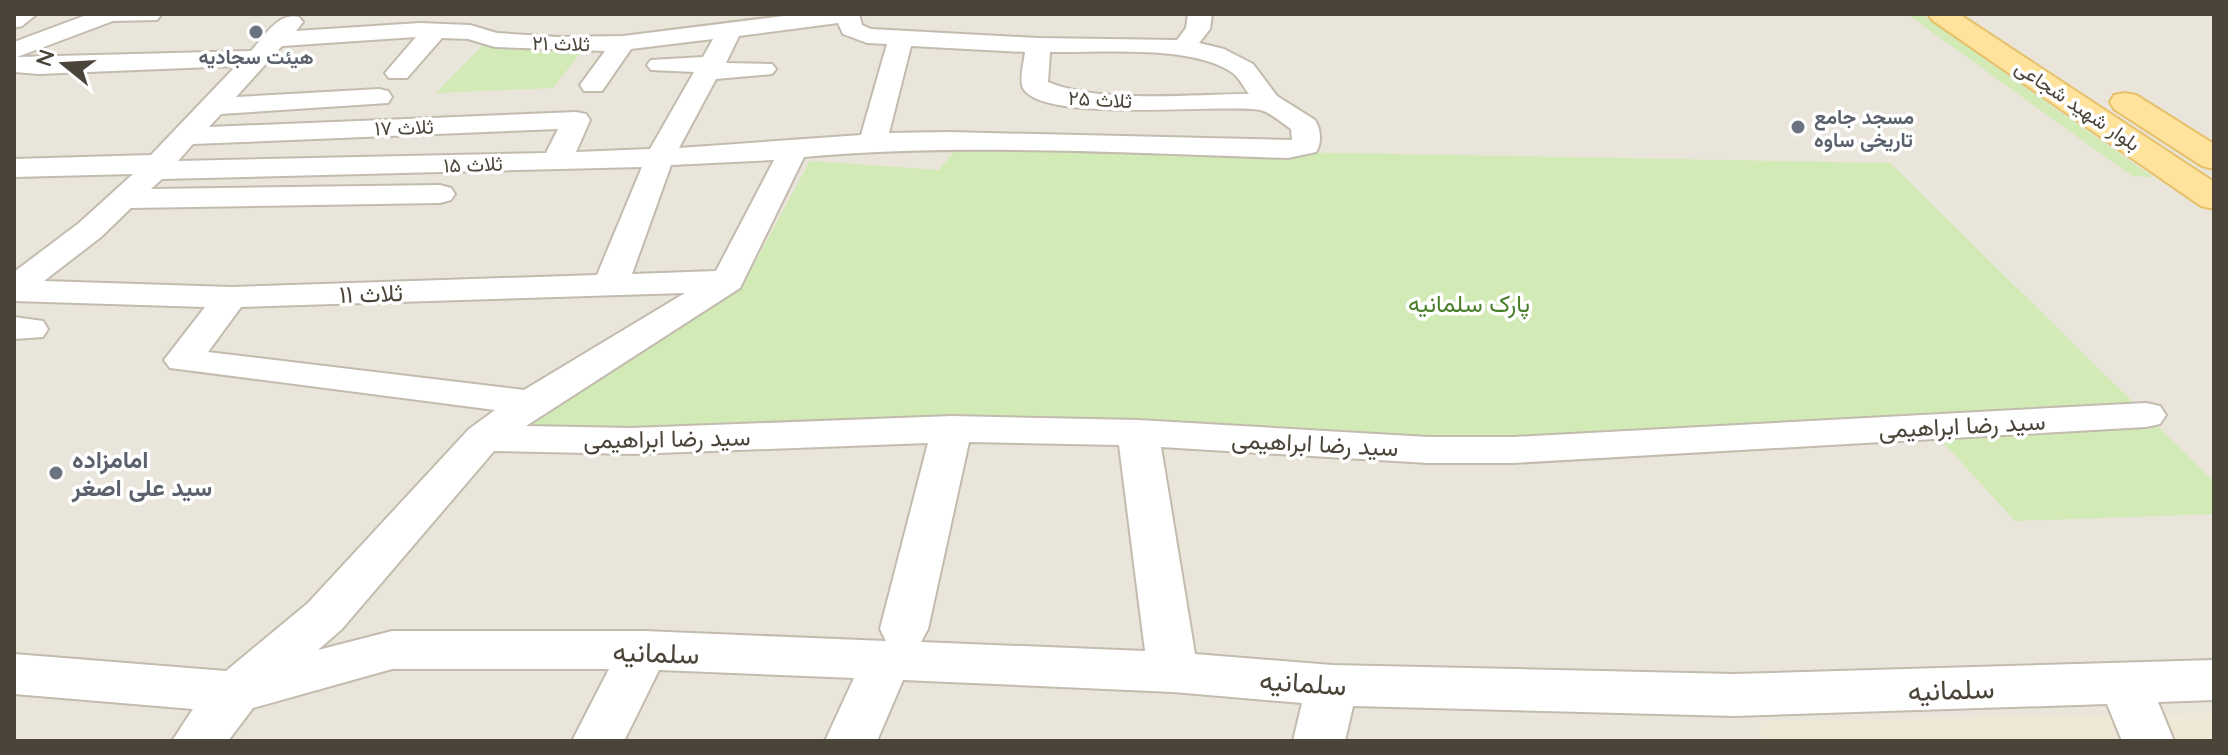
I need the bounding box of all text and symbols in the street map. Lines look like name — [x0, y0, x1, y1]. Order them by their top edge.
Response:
marker: هیئت سجادیه — [247, 23, 265, 41]
north arrow — [24, 24, 104, 104]
street label: ثلاث ۲۱ — [532, 30, 590, 56]
place label: هیئت سجادیه — [198, 44, 314, 69]
text: N — [29, 46, 61, 70]
street label: بلوار شهید شجاعی — [2010, 54, 2145, 157]
street label: ثلاث ۲۵ — [1067, 85, 1133, 113]
place label: مسجد جامع تاریخی ساوه — [1814, 104, 1914, 153]
street label: ثلاث ۱۷ — [374, 113, 434, 141]
marker: مسجد جامع تاریخی ساوه — [1789, 118, 1807, 136]
street label: ثلاث ۱۵ — [443, 150, 503, 178]
street label: ثلاث ۱۱ — [339, 277, 403, 309]
park label: پارک سلمانیه — [1408, 288, 1530, 320]
street label: سید رضا ابراهیمی — [1878, 406, 2046, 445]
street label: سید رضا ابراهیمی — [583, 422, 751, 455]
street label: سید رضا ابراهیمی — [1231, 424, 1399, 463]
place label: امامزاده سید علی اصغر — [71, 444, 212, 503]
marker: امامزاده سید علی اصغر — [47, 464, 65, 482]
street label: سلمانیه — [612, 633, 700, 671]
street label: سلمانیه — [1258, 662, 1348, 702]
street label: سلمانیه — [1907, 670, 1995, 708]

